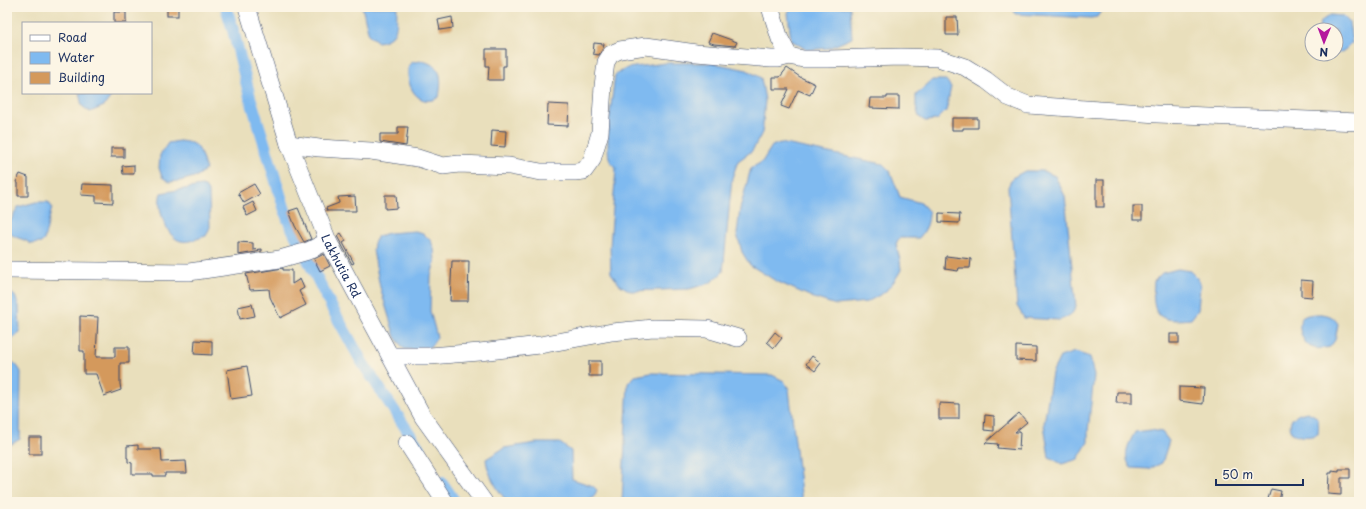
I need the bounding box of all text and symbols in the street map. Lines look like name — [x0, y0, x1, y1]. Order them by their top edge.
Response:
legend — [22, 22, 152, 94]
north arrow — [1304, 22, 1344, 62]
text: Road — [58, 28, 87, 46]
text: N — [1319, 44, 1328, 61]
text: Water — [58, 48, 95, 66]
text: Building — [58, 68, 105, 86]
street label: Lakhutia Rd — [317, 231, 366, 301]
scale bar — [1216, 461, 1303, 487]
text: 50 m — [1222, 465, 1253, 483]

